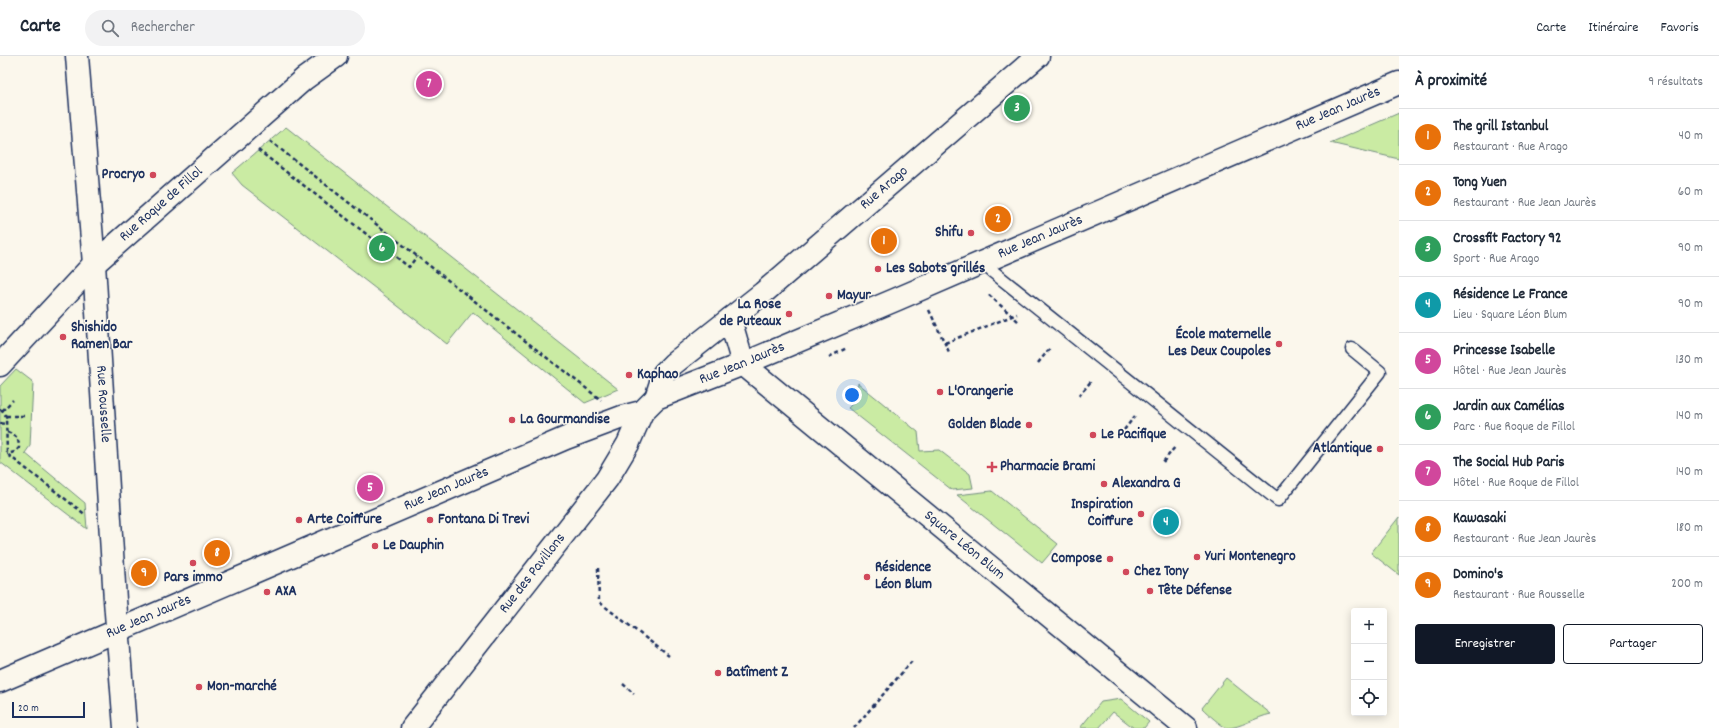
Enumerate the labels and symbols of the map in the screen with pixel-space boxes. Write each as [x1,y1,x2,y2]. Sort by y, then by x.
pin: 7 [416,69,442,99]
street label: Rue Jean Jaurès [1292,81,1384,137]
pin: 3 [1004,93,1030,123]
street label: Rue Roque de Fillol [115,161,209,247]
street label: Rue Arago [855,161,914,216]
place label: Procryo [102,164,145,186]
marker: Procryo [148,170,158,180]
pin: 2 [985,204,1011,234]
street label: Rue Jean Jaurès [995,209,1087,265]
place label: Shifu [935,222,964,244]
pin: 1 [871,226,897,256]
marker: Shifu [966,228,976,238]
pin: 6 [369,233,395,263]
place label: Les Sabots grillés [886,258,985,280]
marker: Les Sabots grillés [873,264,883,274]
place label: Mayur [837,285,871,307]
marker: Mayur [824,291,834,301]
place label: La Rose de Puteaux [719,294,781,333]
marker: La Rose de Puteaux [784,309,794,319]
place label: Shishido Ramen Bar [71,317,133,356]
place label: École maternelle Les Deux Coupoles [1168,324,1271,363]
marker: Shishido Ramen Bar [58,332,68,342]
street label: Rue Jean Jaurès [696,336,789,391]
marker: École maternelle Les Deux Coupoles [1274,339,1284,349]
place label: Kaphao [637,364,679,386]
street label: Rue Rousselle [89,365,116,444]
marker: Kaphao [624,370,634,380]
place label: L'Orangerie [948,381,1014,403]
your location [842,385,862,405]
marker: L'Orangerie [935,387,945,397]
place label: La Gourmandise [520,409,610,431]
place label: Golden Blade [948,414,1021,436]
marker: La Gourmandise [507,415,517,425]
marker: Golden Blade [1024,420,1034,430]
place label: Le Pacifique [1101,424,1167,446]
marker: Le Pacifique [1088,430,1098,440]
place label: Atlantique [1313,438,1372,460]
marker: Atlantique [1375,444,1385,454]
place label: Pharmacie Brami [1000,456,1095,478]
street label: Rue Jean Jaurès [401,461,493,517]
marker: Pharmacie Brami [987,462,997,472]
pin: 5 [357,473,383,503]
place label: Alexandra G [1112,473,1181,495]
marker: Alexandra G [1099,479,1109,489]
place label: Inspiration Coiffure [1071,494,1133,533]
street label: Square Léon Blum [919,506,1010,586]
pin: 4 [1153,507,1179,537]
place label: Arte Coiffure [307,509,382,531]
place label: Fontana Di Trevi [438,509,530,531]
marker: Inspiration Coiffure [1136,509,1146,519]
marker: Arte Coiffure [294,515,304,525]
marker: Fontana Di Trevi [425,515,435,525]
street label: Rue des Pavillons [494,529,571,619]
place label: Le Dauphin [383,535,444,557]
pin: 8 [204,538,230,568]
marker: Le Dauphin [370,541,380,551]
place label: Yuri Montenegro [1204,546,1296,568]
place label: Compose [1051,548,1102,570]
marker: Yuri Montenegro [1192,552,1202,562]
marker: Compose [1105,554,1115,564]
place label: Résidence Léon Blum [875,557,932,596]
pin: 9 [131,558,157,588]
marker: Pars immo [188,558,198,568]
place label: Chez Tony [1134,561,1189,583]
place label: Pars immo [163,567,223,589]
marker: Chez Tony [1121,567,1131,577]
marker: Résidence Léon Blum [862,572,872,582]
place label: Tête Défense [1158,580,1232,602]
place label: AXA [275,581,297,603]
marker: Tête Défense [1145,586,1155,596]
marker: AXA [262,587,272,597]
street label: Rue Jean Jaurès [103,589,195,645]
place label: Batîment Z [726,662,788,684]
marker: Batîment Z [713,668,723,678]
place label: Mon-marché [207,676,277,698]
marker: Mon-marché [194,682,204,692]
scale bar [12,700,85,719]

